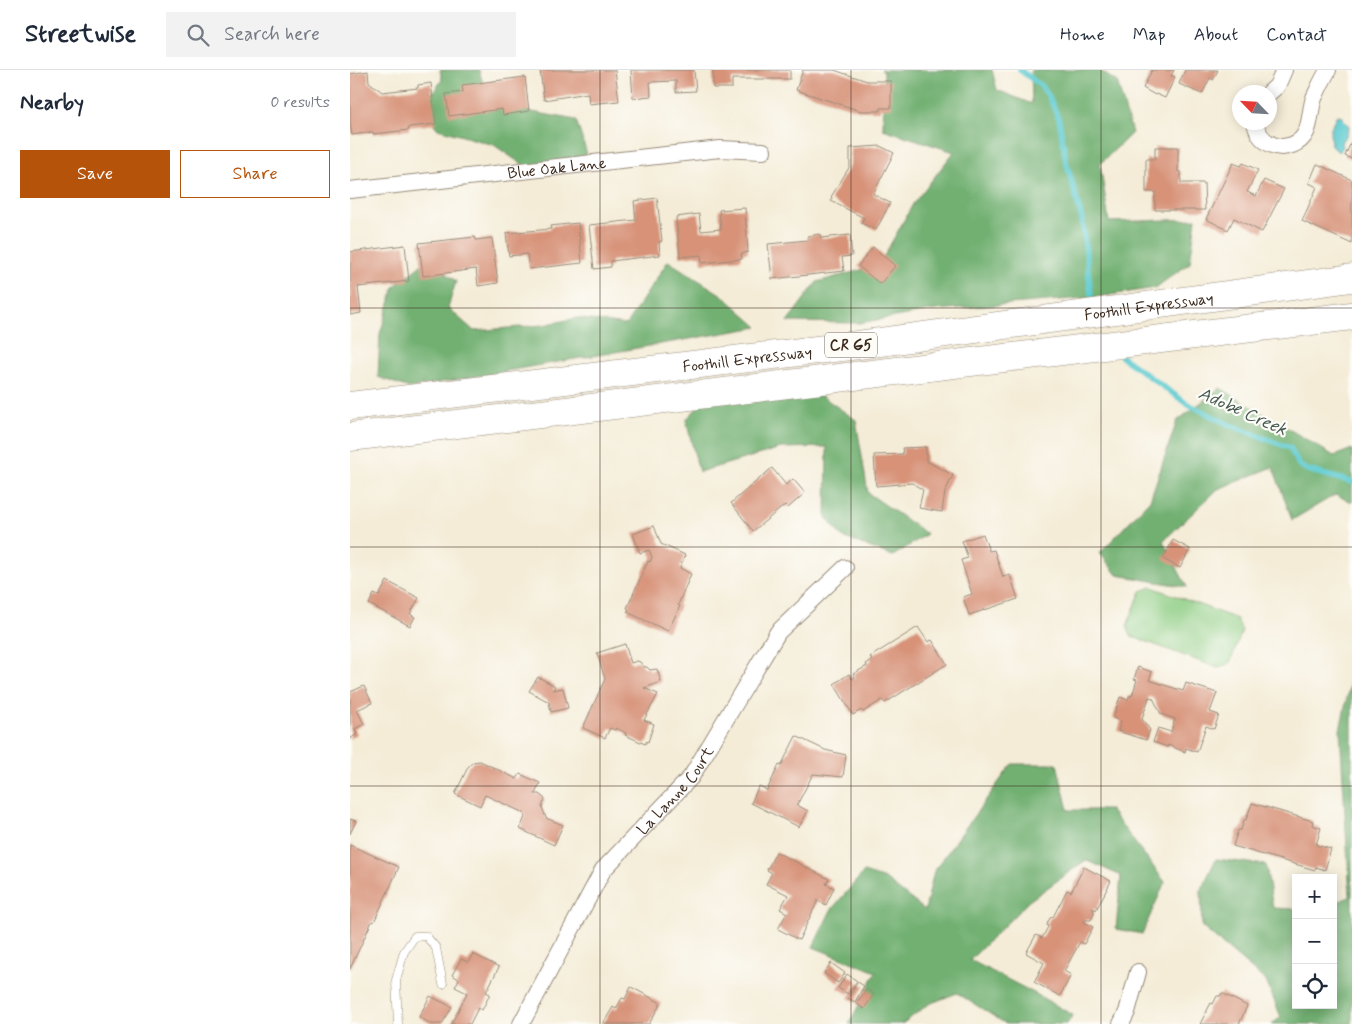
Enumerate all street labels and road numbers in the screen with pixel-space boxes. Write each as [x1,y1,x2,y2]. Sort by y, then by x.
street label: Blue Oak Lane [506,153,608,184]
street label: Foothill Expressway [1083,288,1215,326]
road number: CR G5 [825,332,877,358]
street label: Foothill Expressway [681,342,813,378]
street label: La Lanne Court [633,742,719,840]

